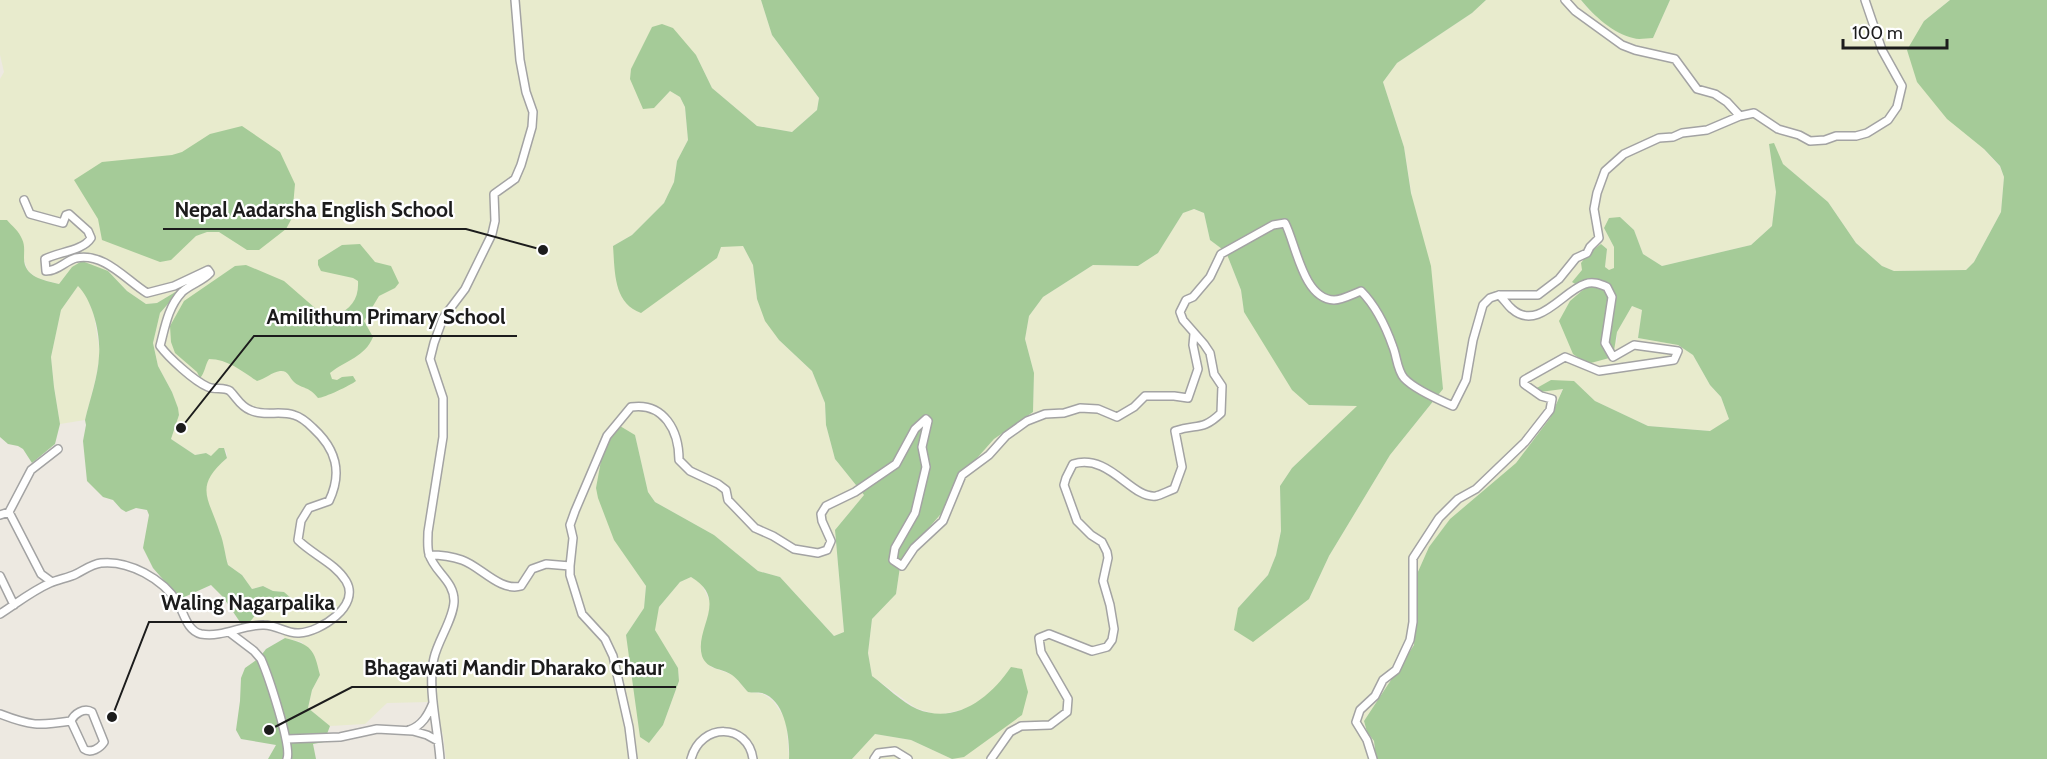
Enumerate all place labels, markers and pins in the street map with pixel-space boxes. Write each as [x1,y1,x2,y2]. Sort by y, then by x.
callout: Nepal Aadarsha English School [163,190,466,229]
callout: Amilithum Primary School [254,297,517,336]
callout: Waling Nagarpalika [149,583,347,622]
callout: Bhagawati Mandir Dharako Chaur [352,648,676,687]

